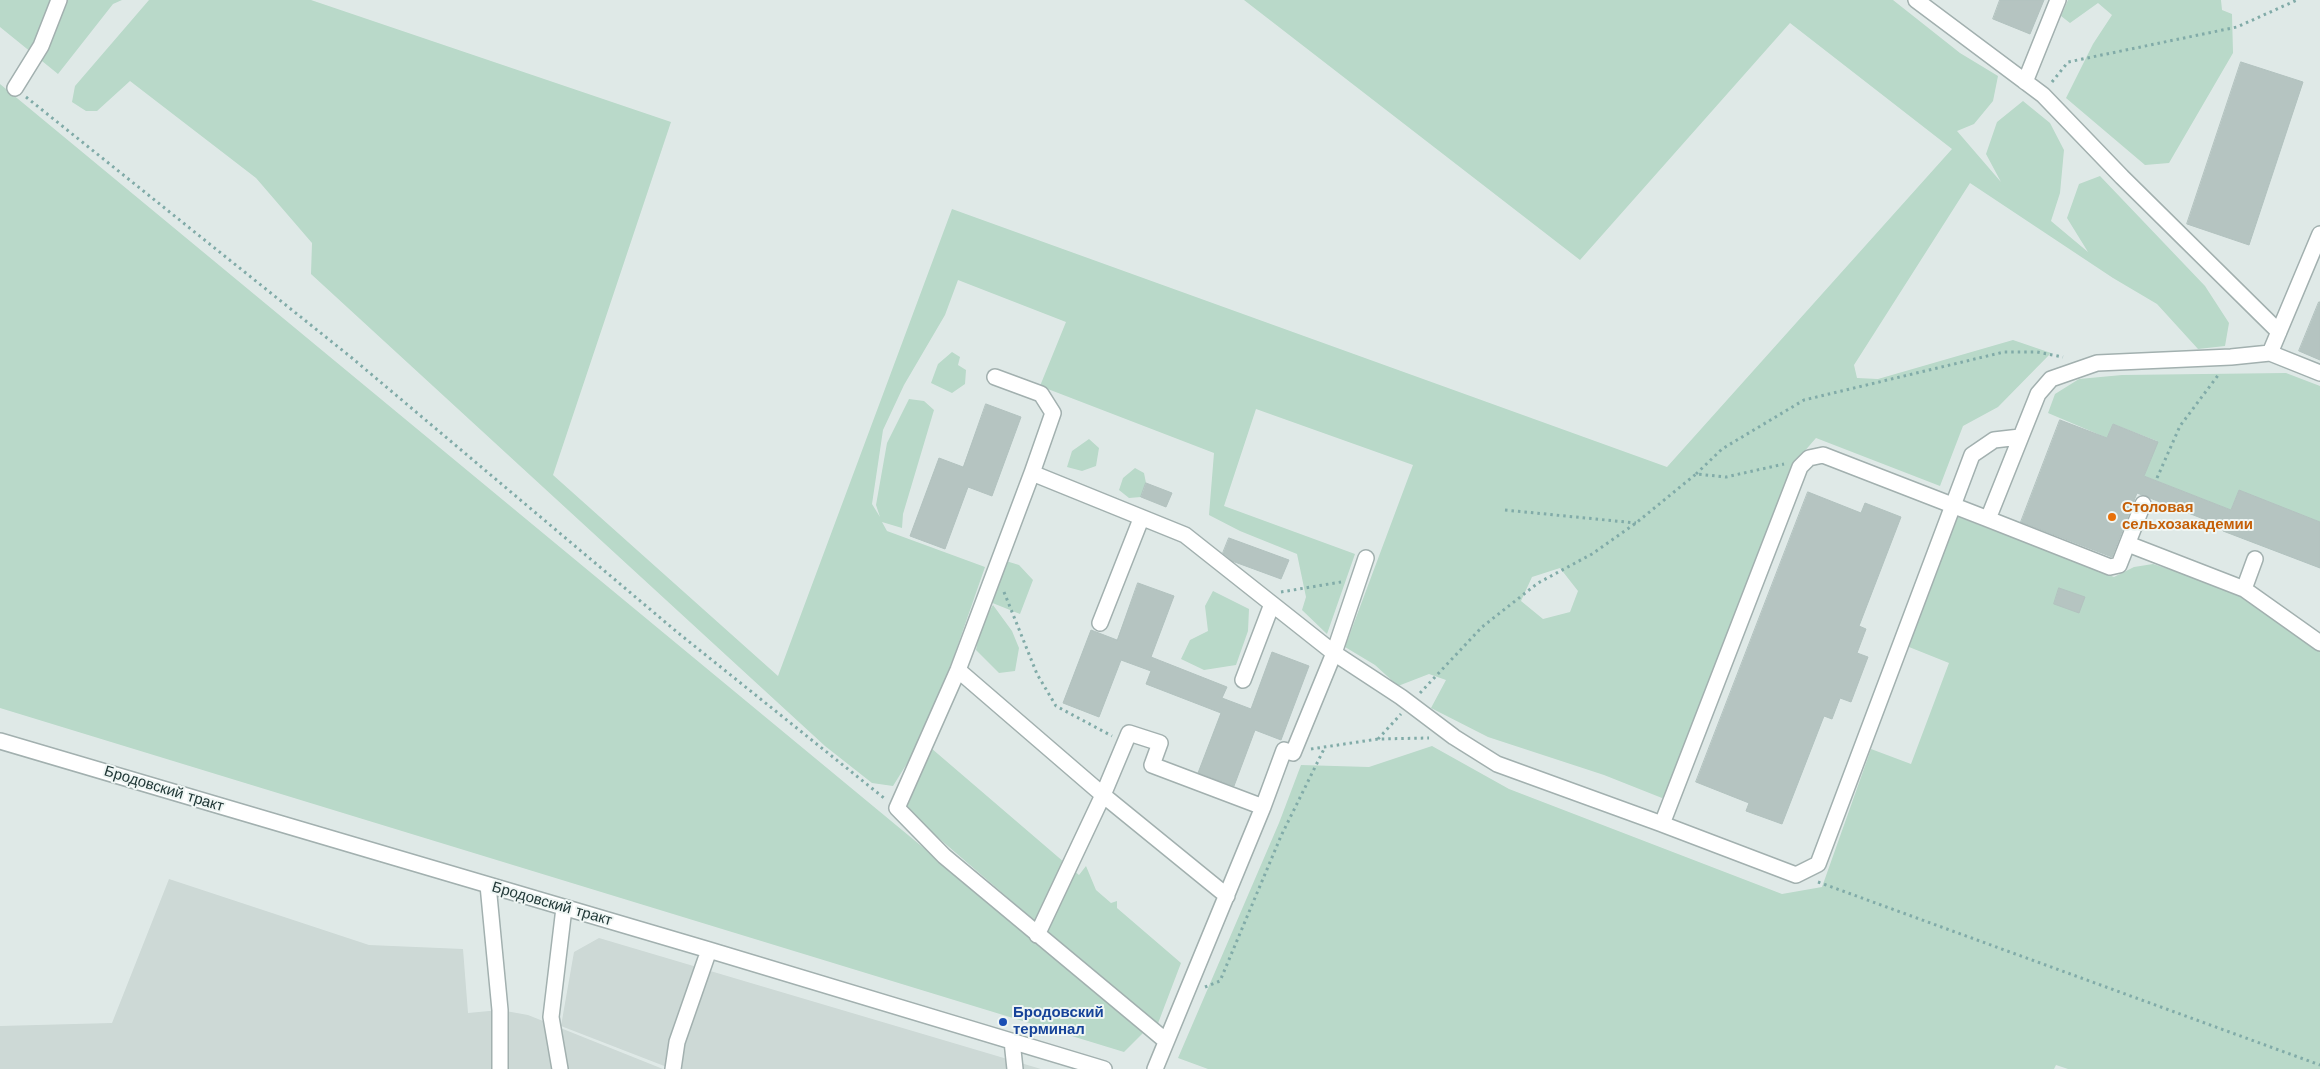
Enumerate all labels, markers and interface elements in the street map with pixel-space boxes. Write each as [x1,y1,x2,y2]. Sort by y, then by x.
place label: Столовая сельхозакадемии [2122,499,2253,534]
marker: Столовая сельхозакадемии [2106,511,2118,523]
street label: Бродовский тракт [102,762,226,816]
street label: Бродовский тракт [490,878,614,930]
place label: Бродовский терминал [1013,1004,1104,1039]
marker: Бродовский терминал [997,1016,1009,1028]

